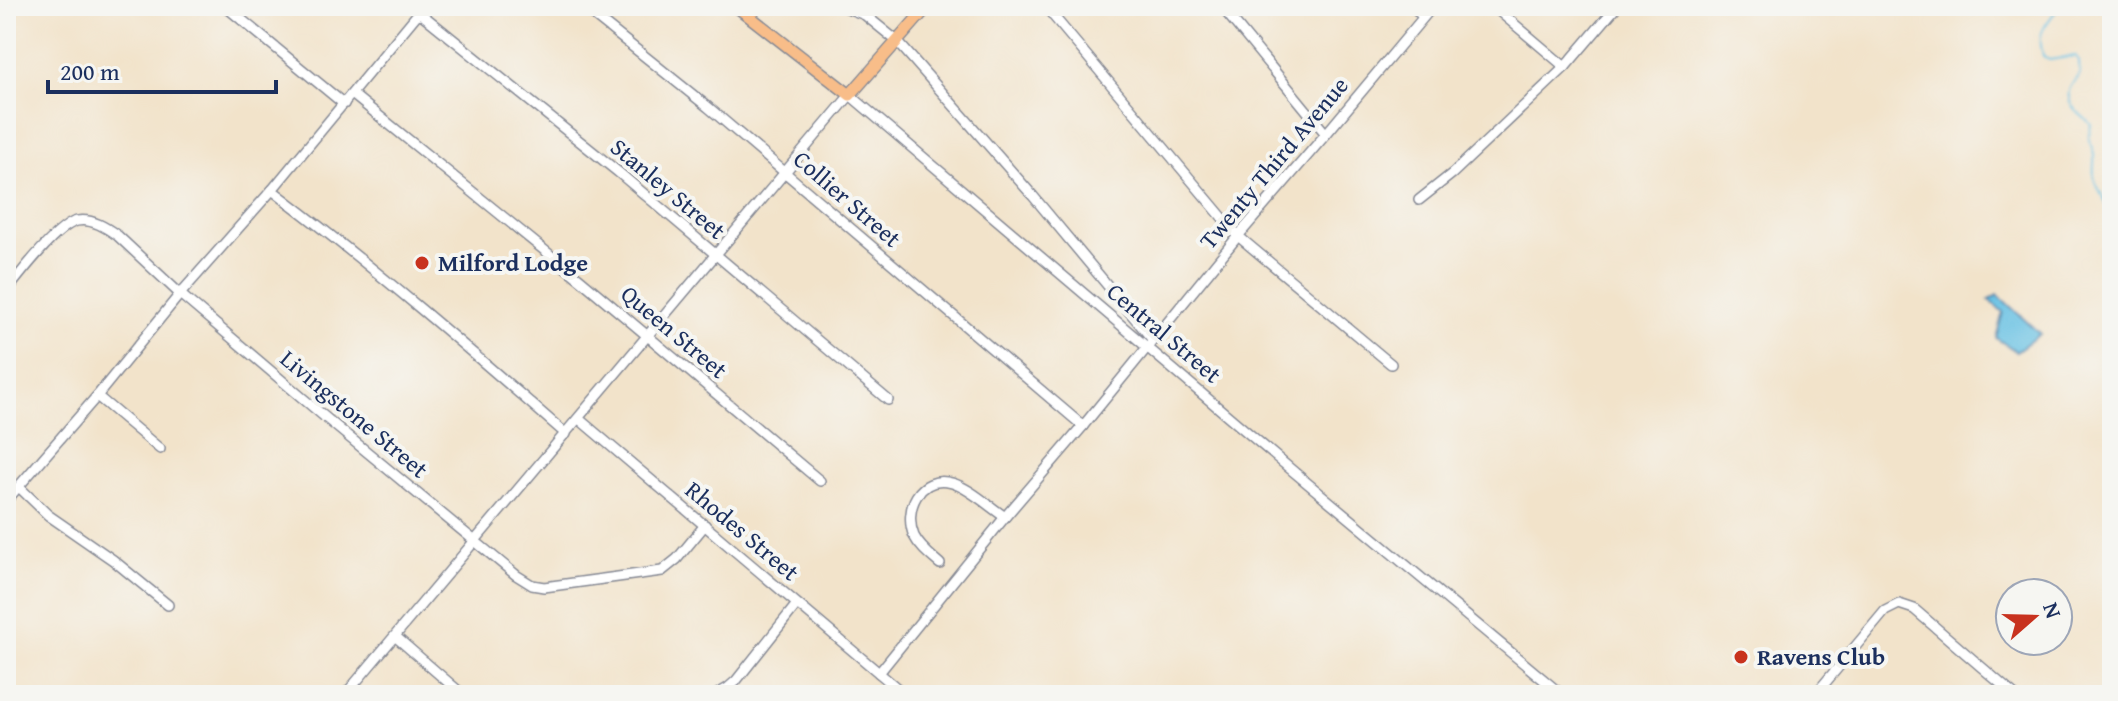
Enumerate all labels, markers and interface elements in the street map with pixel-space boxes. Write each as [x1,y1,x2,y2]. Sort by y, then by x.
scale bar [48,44,276,94]
text: 200 m [60,54,120,89]
street label: Twenty Third Avenue [1191,69,1356,257]
street label: Stanley Street [603,130,734,248]
street label: Collier Street [786,142,909,256]
place label: Milford Lodge [438,245,588,280]
marker: Milford Lodge [413,254,431,272]
street label: Central Street [1099,274,1230,391]
street label: Queen Street [613,277,736,387]
street label: Livingstone Street [273,341,436,486]
street label: Rhodes Street [678,472,807,589]
north arrow [1994,577,2074,657]
text: N [2035,598,2070,623]
place label: Ravens Club [1757,639,1885,674]
marker: Ravens Club [1732,648,1750,666]

